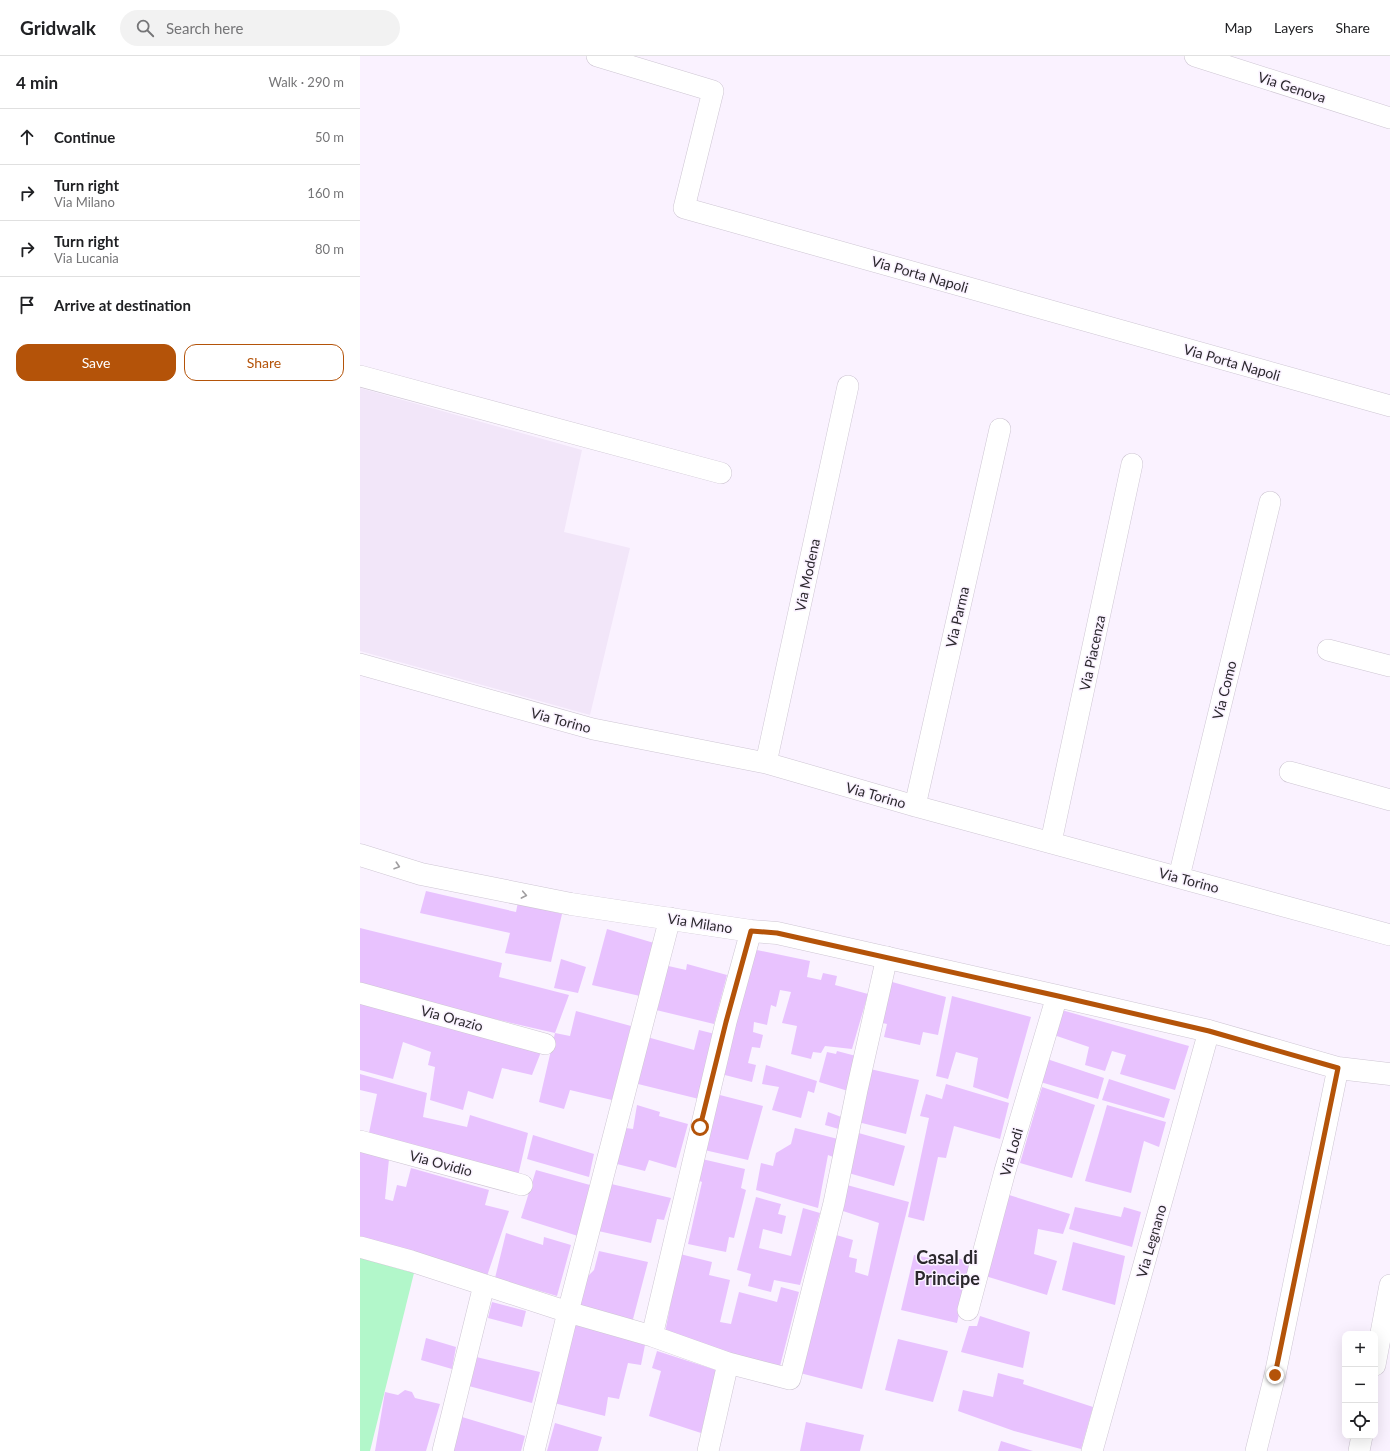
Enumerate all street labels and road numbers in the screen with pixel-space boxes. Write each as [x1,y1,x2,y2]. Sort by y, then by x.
street label: Via Genova [1256,68,1328,106]
street label: Via Porta Napoli [870,252,970,296]
street label: Via Porta Napoli [1182,340,1282,384]
street label: Via Modena [791,537,823,613]
street label: Via Parma [942,585,972,649]
street label: Via Piacenza [1076,613,1108,692]
street label: Via Como [1208,659,1240,721]
street label: Via Torino [529,704,593,736]
street label: Via Torino [844,778,908,812]
street label: Via Torino [1157,864,1221,896]
street label: Via Milano [666,909,734,937]
street label: Via Orazio [419,1002,485,1035]
street label: Via Lodi [996,1126,1026,1178]
street label: Via Ovidio [408,1146,474,1180]
street label: Via Legnano [1132,1202,1170,1280]

